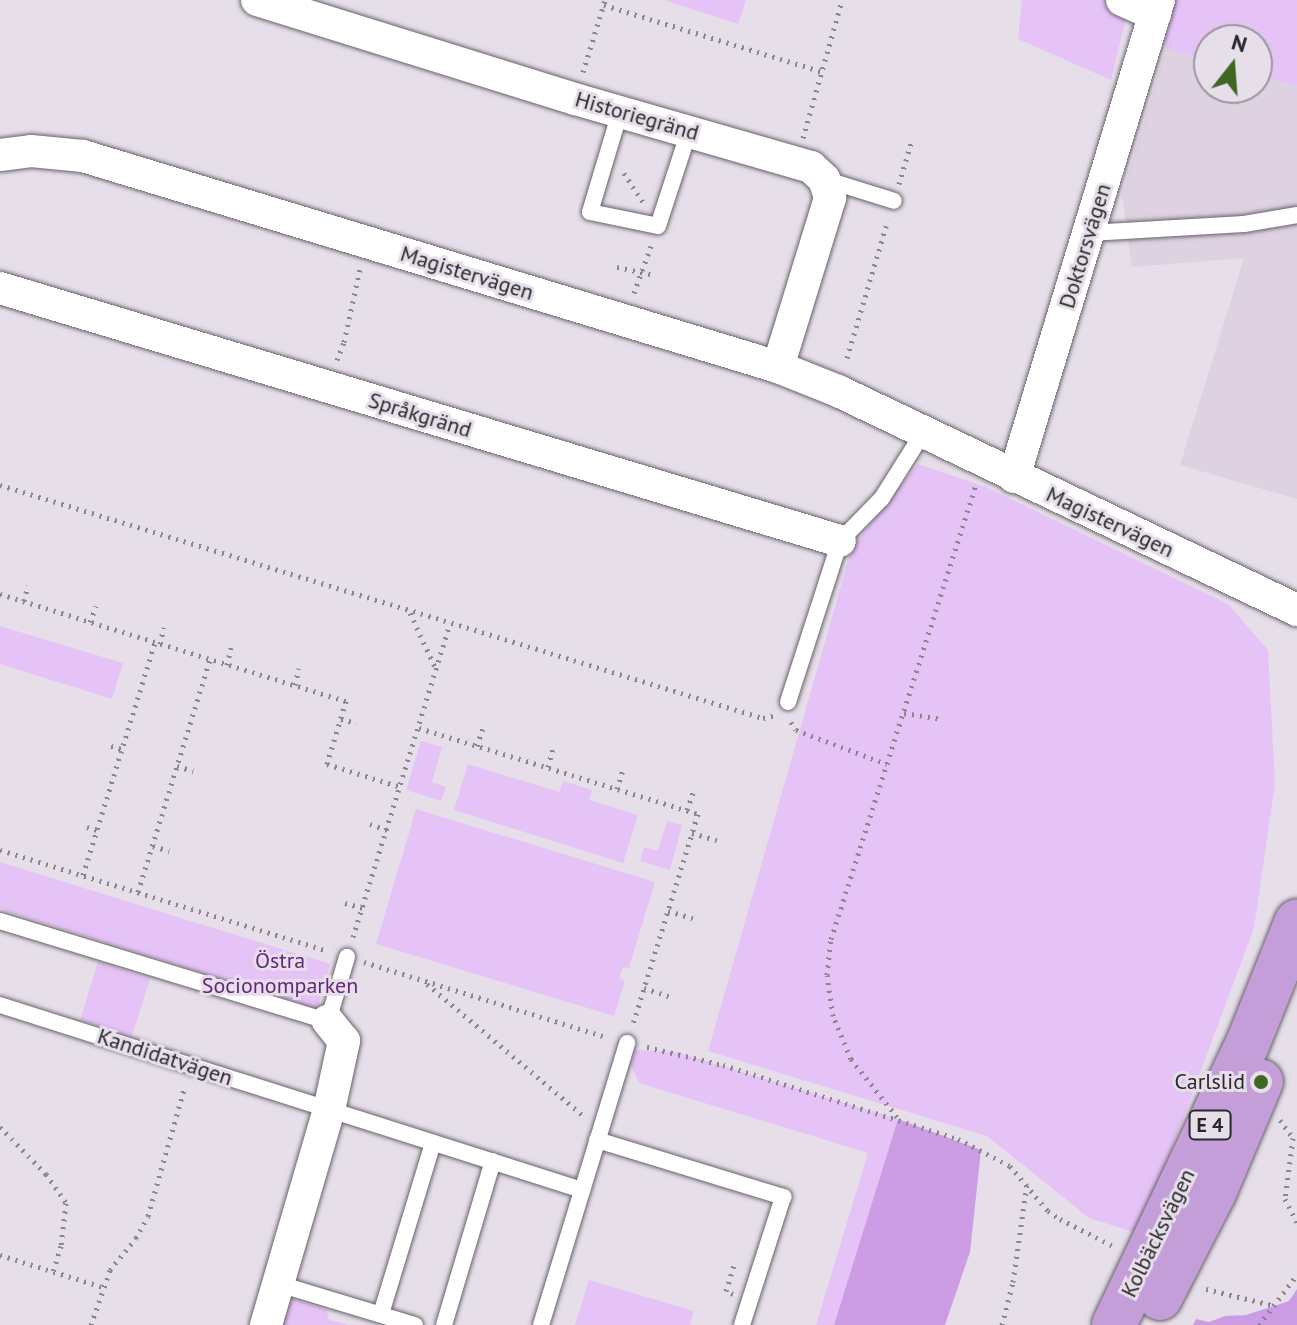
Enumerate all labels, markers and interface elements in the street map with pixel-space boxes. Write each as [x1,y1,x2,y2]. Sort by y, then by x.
north arrow [1193,24,1273,104]
text: N [1228,27,1250,58]
street label: Historiegränd [572,86,702,146]
street label: Doktorsvägen [1054,180,1116,312]
street label: Magistervägen [397,240,537,306]
street label: Språkgränd [365,387,475,443]
street label: Magistervägen [1042,481,1178,563]
park label: Östra Socionomparken [202,947,358,998]
street label: Kandidatvägen [94,1023,236,1091]
place label: Carlslid [1175,1069,1245,1095]
marker: Carlslid [1252,1073,1270,1091]
road number: E 4 [1188,1109,1232,1141]
street label: Kolbäcksvägen [1116,1164,1200,1302]

